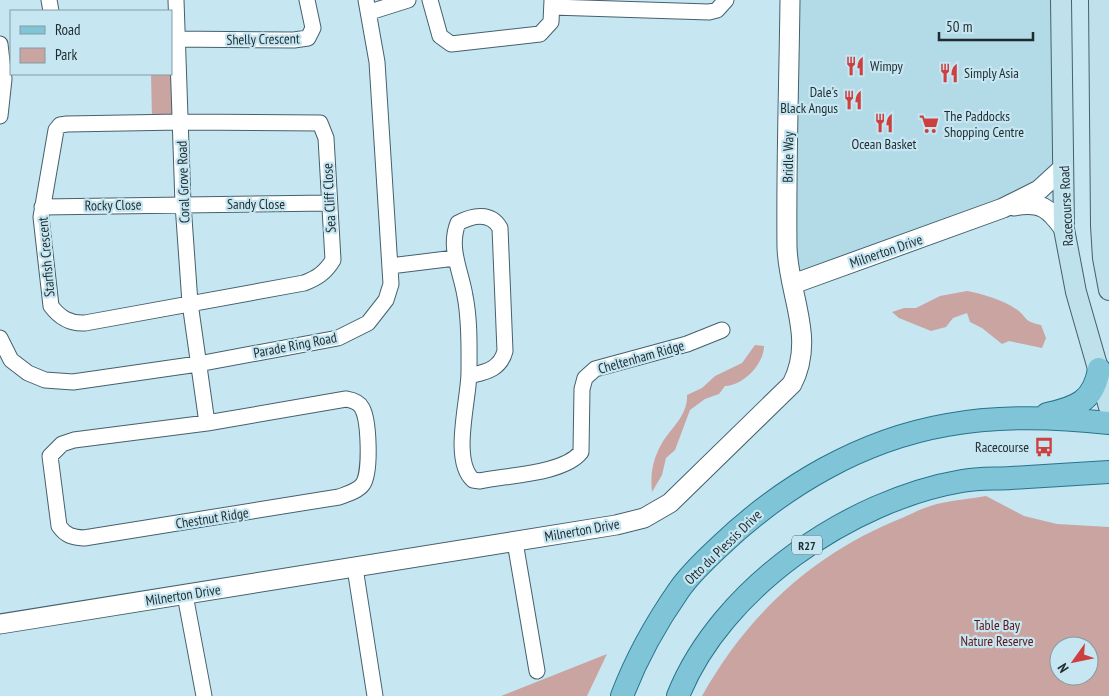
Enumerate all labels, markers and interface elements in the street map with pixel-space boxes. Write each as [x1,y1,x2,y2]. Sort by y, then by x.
legend [10,10,172,75]
scale bar [939,10,1033,42]
text: 50 m [946,17,972,36]
text: Road [55,20,81,39]
street label: Shelly Crescent [226,29,300,49]
text: Park [55,45,77,64]
restaurant icon: Wimpy [844,55,866,77]
place label: Wimpy [870,57,904,75]
restaurant icon: Simply Asia [938,62,960,84]
place label: Simply Asia [964,64,1019,82]
place label: Dale's Black Angus [780,83,838,117]
restaurant icon: Dale's Black Angus [842,89,864,111]
place label: The Paddocks Shopping Centre [944,107,1024,141]
restaurant icon: Ocean Basket [873,112,895,134]
supermarket icon: The Paddocks Shopping Centre [918,113,940,135]
street label: Bridle Way [779,131,797,183]
place label: Ocean Basket [852,135,917,153]
street label: Coral Grove Road [173,140,193,224]
street label: Sea Cliff Close [318,163,340,233]
street label: Racecourse Road [1055,165,1077,247]
street label: Sandy Close [227,195,285,213]
street label: Rocky Close [84,196,142,214]
street label: Starfish Crescent [34,216,58,298]
street label: Milnerton Drive [847,230,925,272]
street label: Parade Ring Road [252,328,338,362]
street label: Cheltenham Ridge [596,336,686,378]
bus stop icon: Racecourse [1033,436,1055,458]
place label: Racecourse [975,438,1029,456]
street label: Chestnut Ridge [174,503,250,533]
street label: Otto du Plessis Drive [681,506,766,588]
street label: Milnerton Drive [543,515,621,545]
road number: R27 [792,536,822,554]
street label: Milnerton Drive [144,580,222,610]
park label: Table Bay Nature Reserve [960,616,1034,650]
north arrow [1049,636,1099,686]
text: N [1053,660,1073,676]

